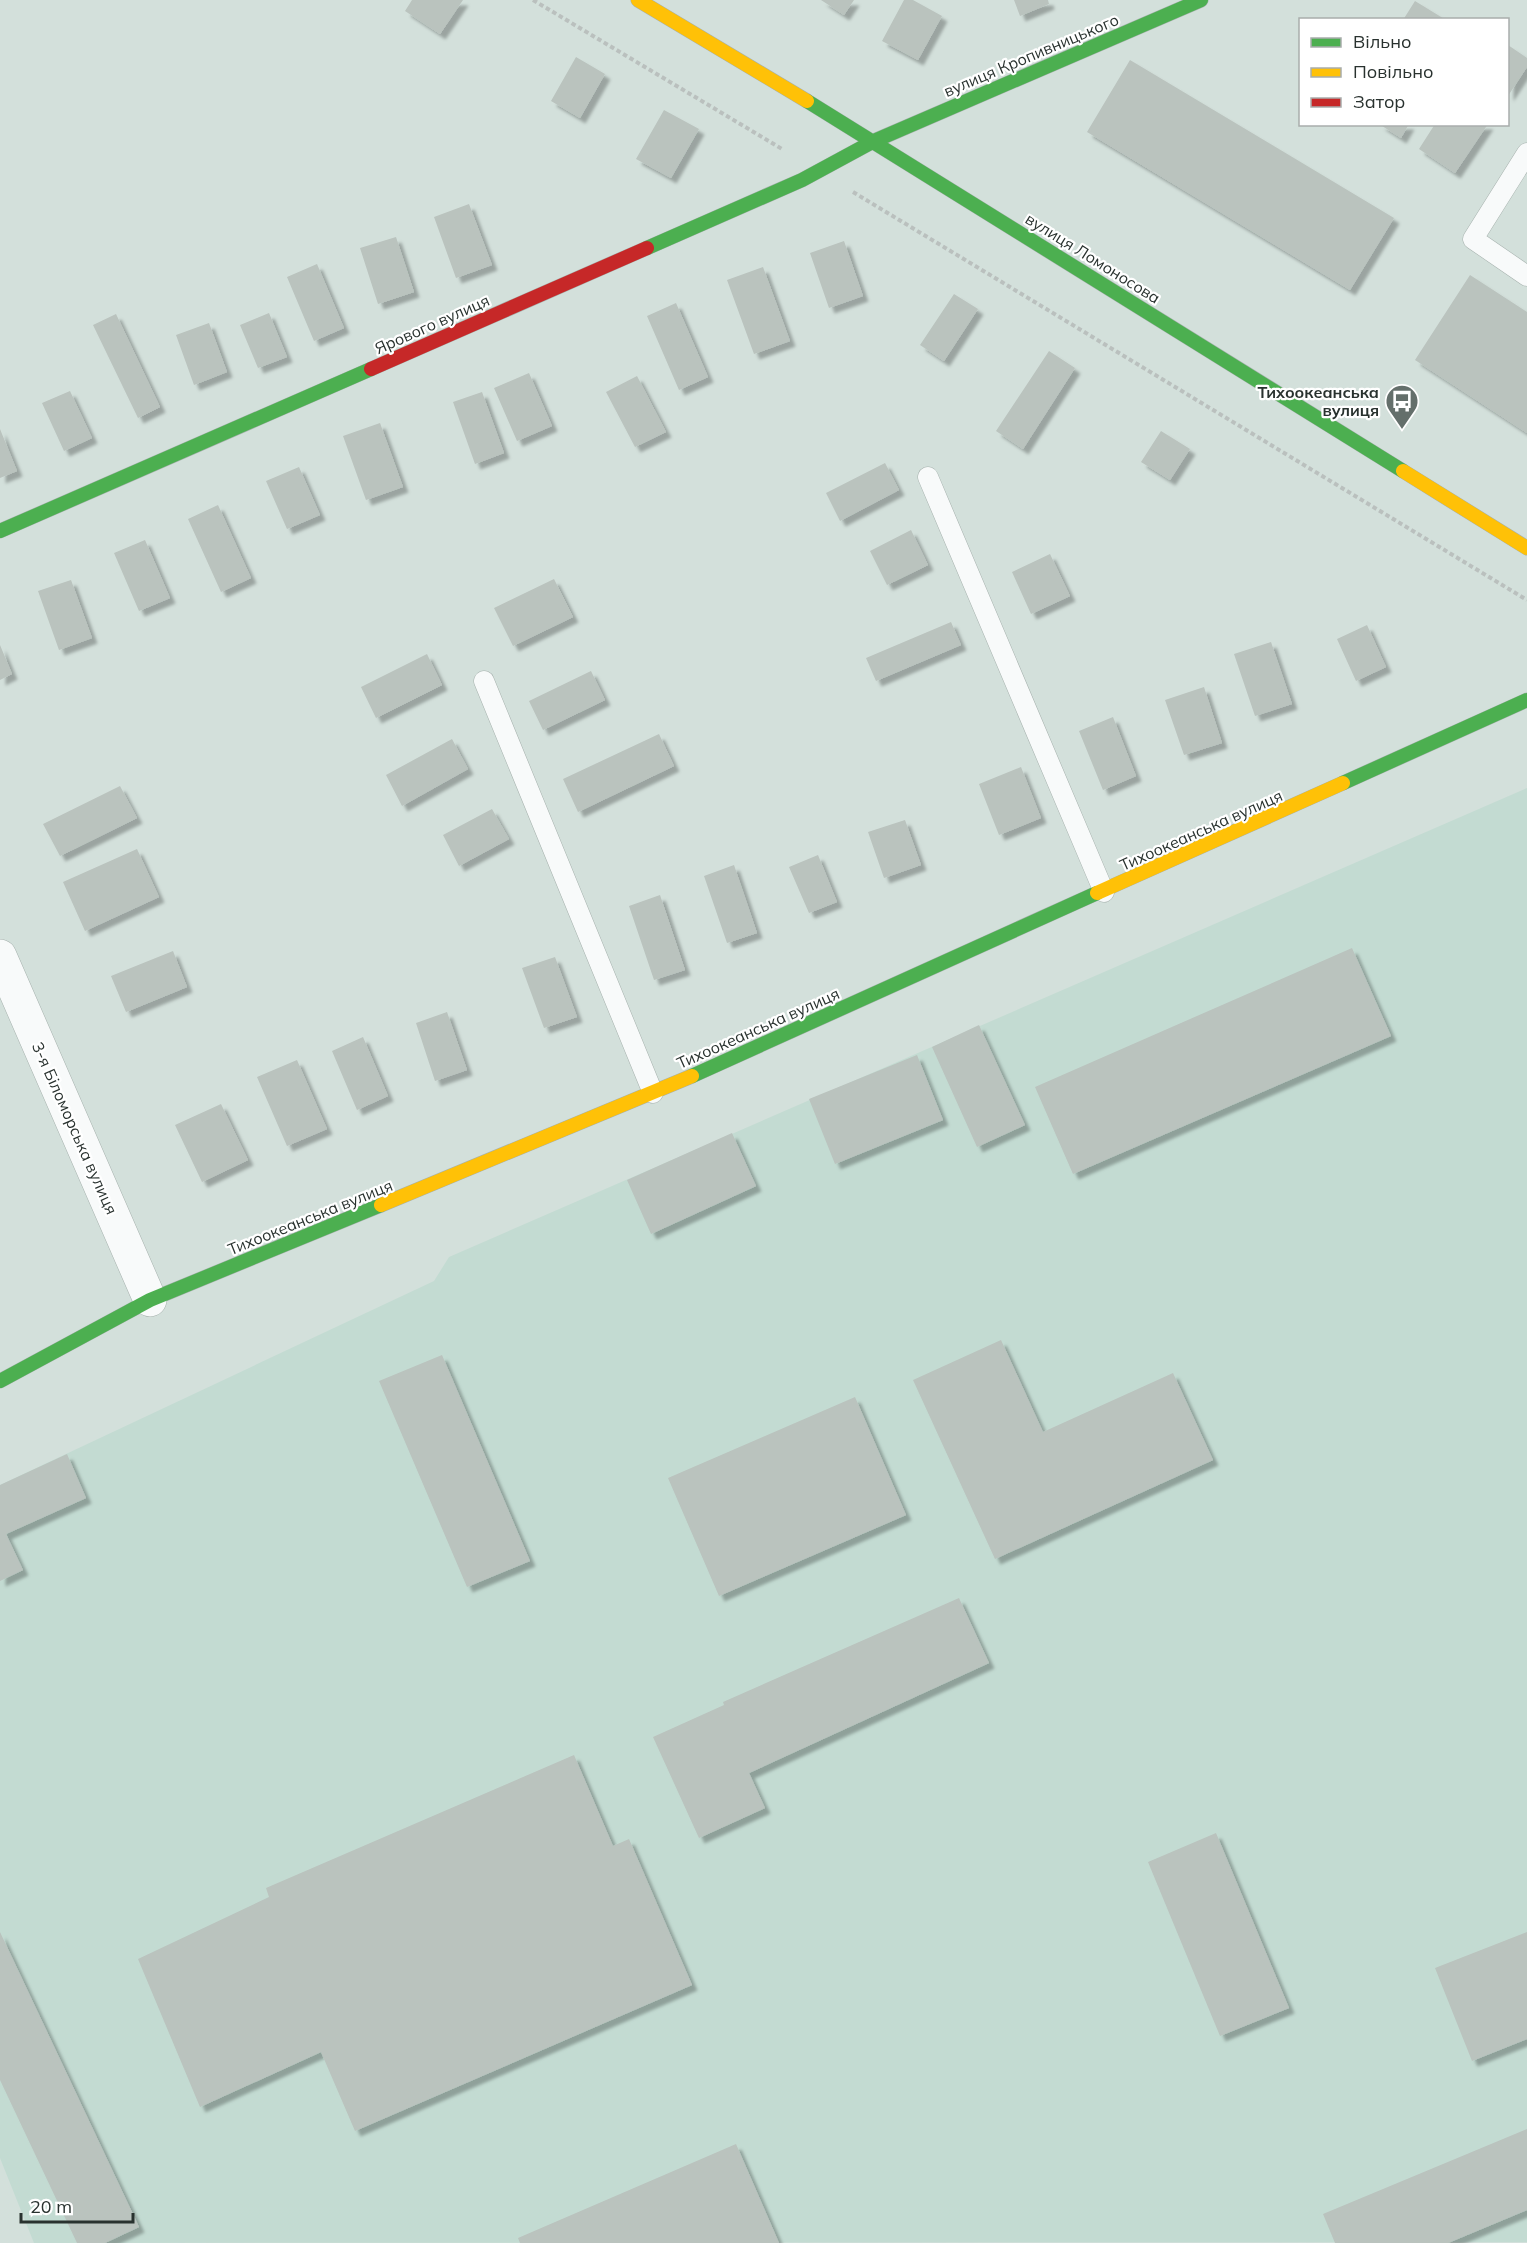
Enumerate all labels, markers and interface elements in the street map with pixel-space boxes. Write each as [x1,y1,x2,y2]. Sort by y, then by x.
street label: вулиця Кропивницького [940,9,1122,101]
legend [1299,18,1509,126]
text: Вільно [1353,30,1411,53]
text: Повільно [1353,60,1433,83]
text: Затор [1353,90,1405,113]
street label: вулиця Ломоносова [1022,208,1164,308]
street label: Ярового вулиця [372,290,492,358]
place label: Тихоокеанська вулиця [1258,382,1379,420]
bus stop icon: Тихоокеанська вулиця [1384,383,1420,430]
street label: Тихоокеанська вулиця [1117,785,1285,875]
street label: Тихоокеанська вулиця [674,983,842,1073]
street label: 3-я Біломорська вулиця [28,1039,122,1217]
street label: Тихоокеанська вулиця [225,1175,395,1259]
scale bar [21,2186,134,2224]
text: 20 m [30,2195,72,2218]

